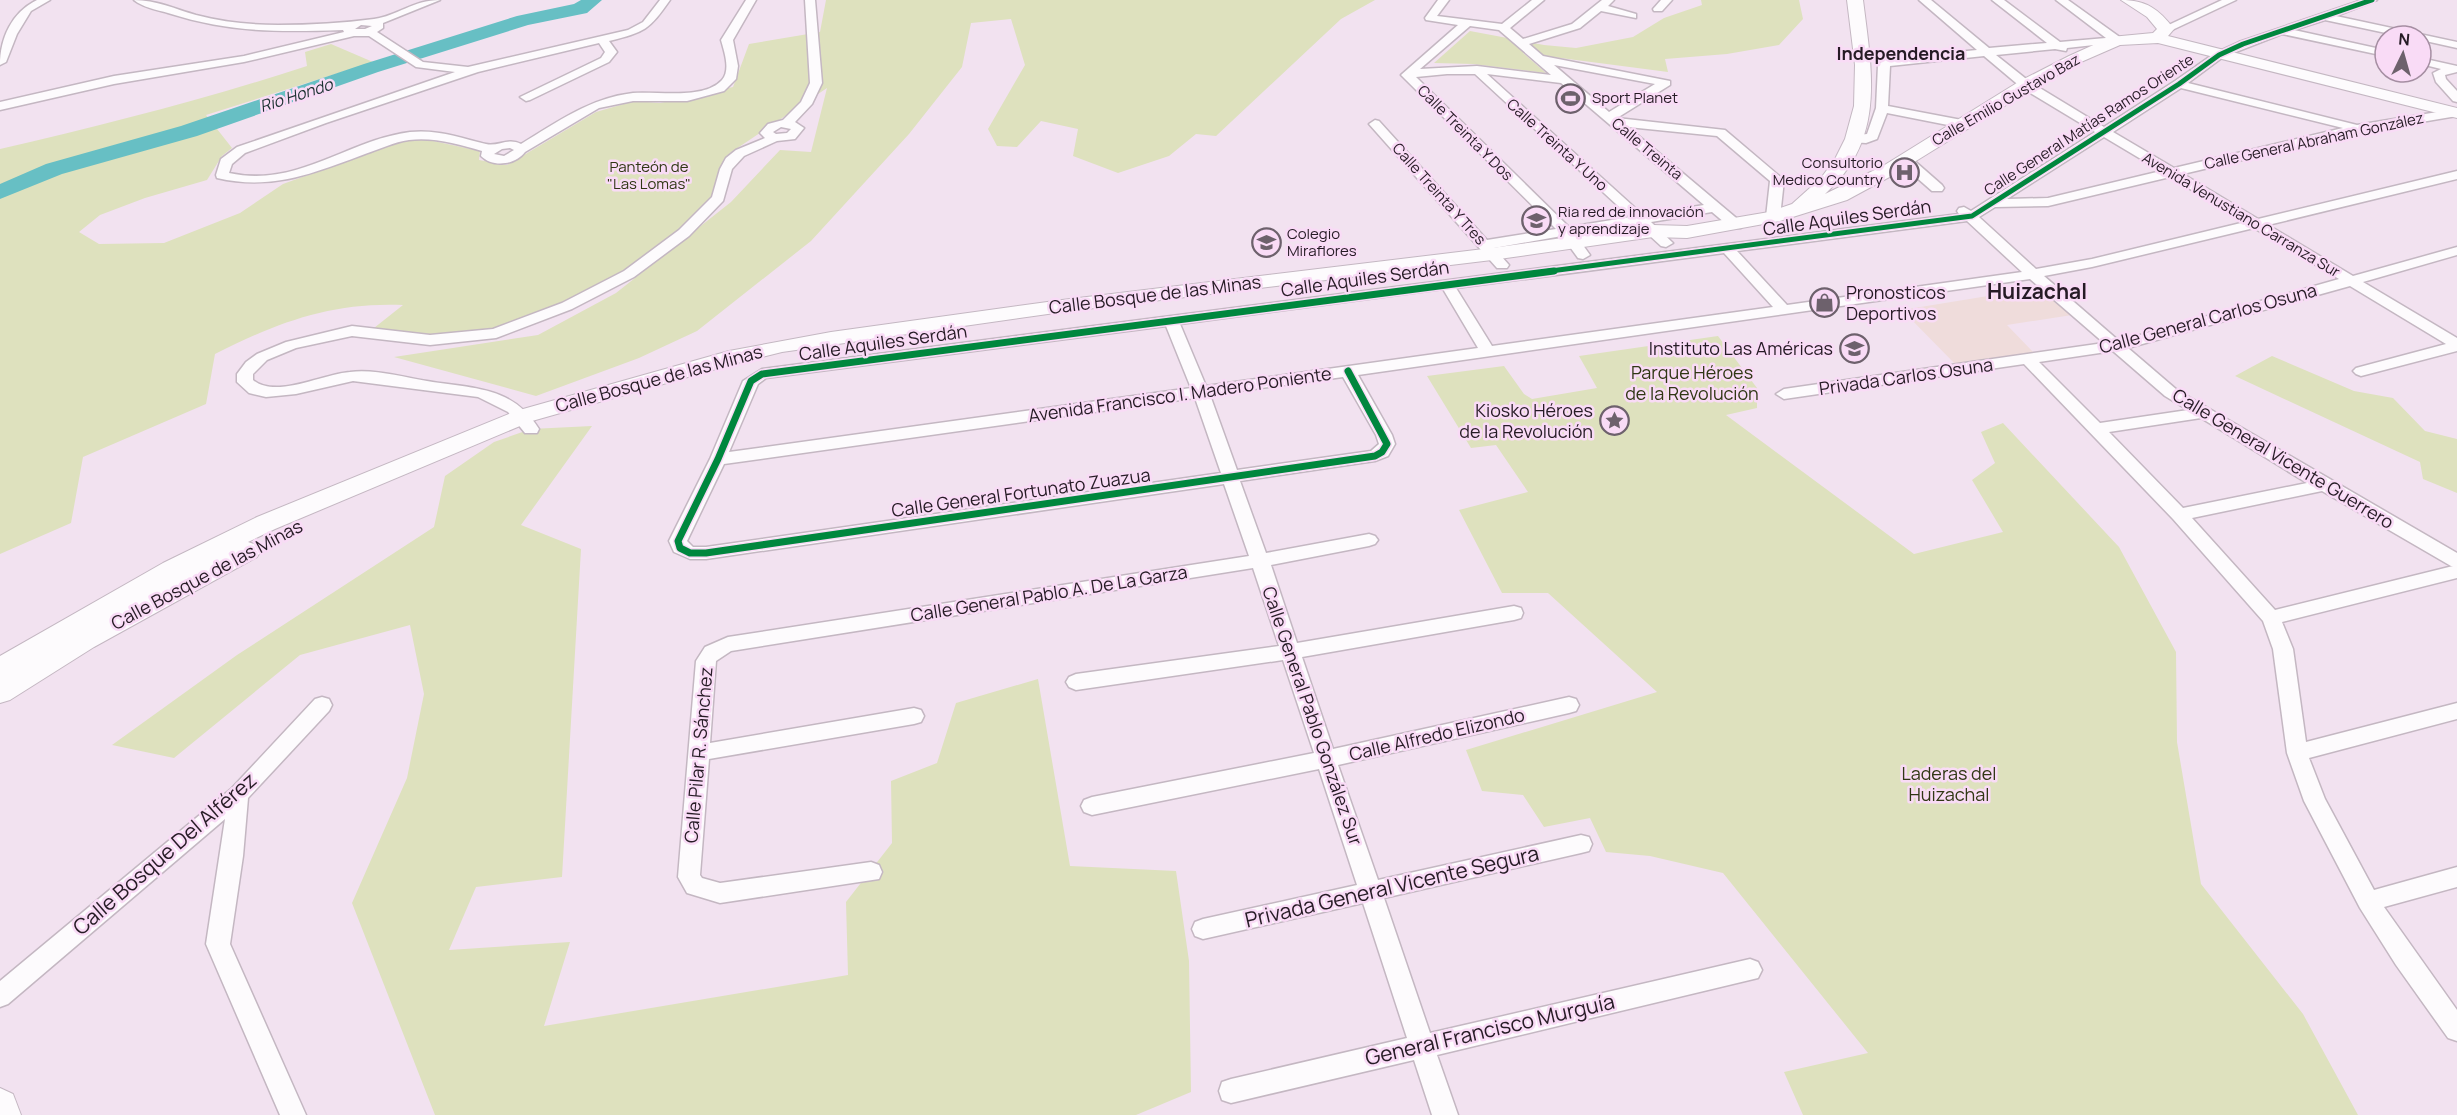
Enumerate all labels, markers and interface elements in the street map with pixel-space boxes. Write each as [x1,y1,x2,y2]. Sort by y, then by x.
north arrow [2373,24,2433,84]
text: N [2398,28,2411,51]
district label: Independencia [1837,41,1965,65]
street label: Calle Emilio Gustavo Baz [1928,49,2084,151]
street label: Calle General Matías Ramos Oriente [1980,49,2198,200]
water label: Rio Hondo [257,72,337,117]
street label: Calle Treinta Y Dos [1413,80,1518,185]
sports icon: Sport Planet [1555,82,1587,114]
place label: Sport Planet [1592,87,1678,108]
street label: Calle Treinta Y Uno [1502,94,1612,196]
street label: Calle General Abraham González [2202,107,2426,174]
street label: Calle Treinta [1607,113,1687,185]
street label: Calle Treinta Y Tres [1388,138,1491,249]
street label: Avenida Venustiano Carranza Sur [2138,147,2345,282]
place label: Consultorio Medico Country [1773,152,1883,190]
park label: Panteón de "Las Lomas" [607,156,691,194]
hospital icon: Consultorio Medico Country [1888,156,1920,188]
street label: Calle Aquiles Serdán [1761,193,1932,241]
place label: Ria red de innovación y aprendizaje [1558,201,1704,239]
school or university icon: Ria red de innovación y aprendizaje [1521,205,1553,237]
place label: Colegio Miraflores [1287,223,1357,261]
school or university icon: Colegio Miraflores [1250,227,1282,259]
street label: Calle Aquiles Serdán [1279,254,1450,302]
street label: Calle Bosque de las Minas [1047,269,1262,319]
district label: Huizachal [1987,277,2087,305]
street label: Calle General Carlos Osuna [2096,277,2319,359]
place label: Pronosticos Deportivos [1846,280,1946,325]
shop icon: Pronosticos Deportivos [1809,287,1841,319]
street label: Calle Aquiles Serdán [797,318,968,366]
school or university icon: Instituto Las Américas [1838,333,1870,365]
place label: Instituto Las Américas [1649,336,1833,360]
street label: Calle Bosque de las Minas [553,339,765,417]
street label: Privada Carlos Osuna [1817,352,1994,400]
park label: Parque Héroes de la Revolución [1625,360,1759,405]
street label: Avenida Francisco I. Madero Poniente [1027,361,1333,427]
street label: Calle General Vicente Guerrero [2169,382,2399,534]
place label: Kiosko Héroes de la Revolución [1459,398,1593,443]
place icon: Kiosko Héroes de la Revolución [1598,405,1630,437]
street label: Calle General Fortunato Zuazua [890,462,1152,522]
street label: Calle Bosque de las Minas [107,513,306,635]
street label: Calle General Pablo A. De La Garza [909,559,1189,627]
street label: Calle General Pablo González Sur [1257,583,1369,849]
street label: Calle Pilar R. Sánchez [678,666,718,844]
street label: Calle Alfredo Elizondo [1347,702,1527,766]
park label: Laderas del Huizachal [1902,761,1996,806]
street label: Calle Bosque Del Alférez [67,766,262,941]
street label: Privada General Vicente Segura [1242,839,1541,934]
street label: General Francisco Murguía [1362,987,1617,1071]

